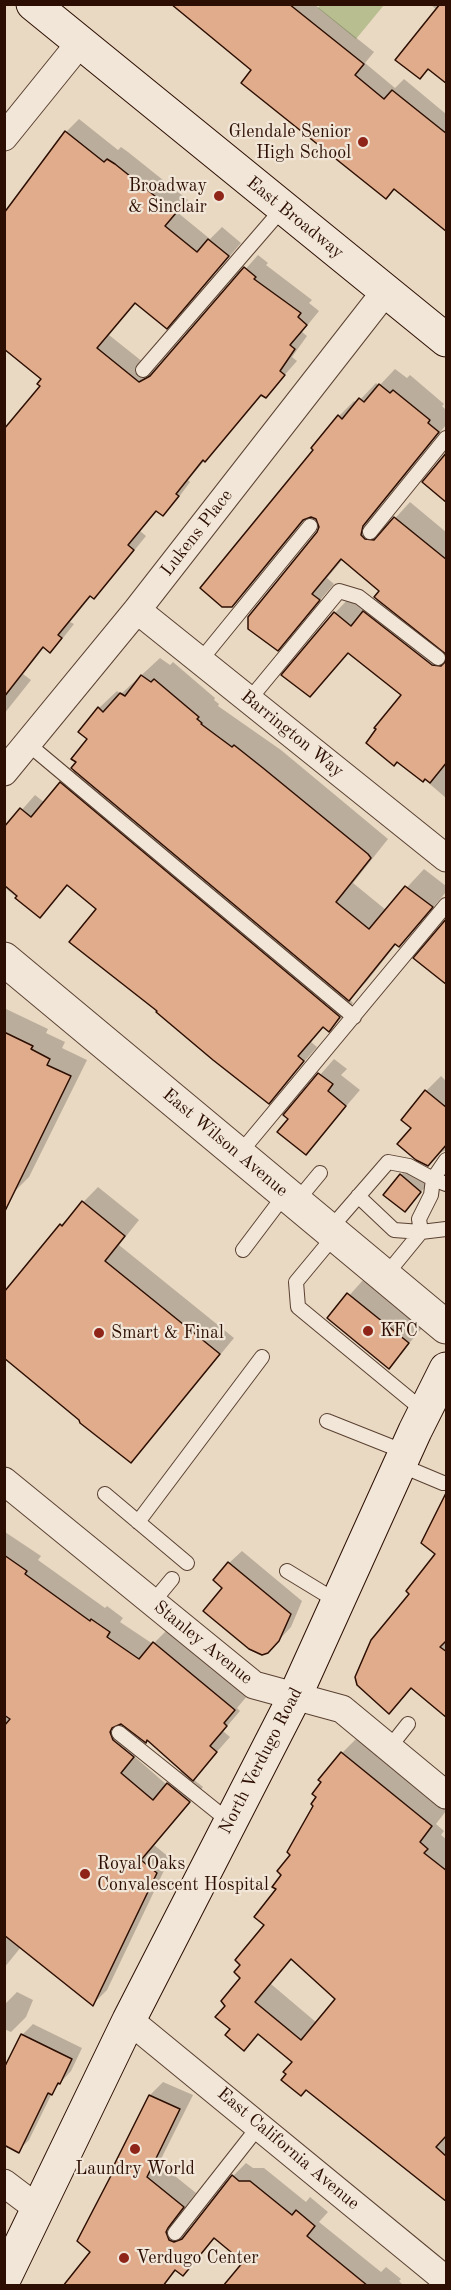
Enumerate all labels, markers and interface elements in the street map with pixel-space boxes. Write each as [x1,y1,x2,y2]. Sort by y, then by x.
place label: Glendale Senior High School [228,121,351,164]
marker: Glendale Senior High School [356,135,370,149]
street label: East Broadway [242,172,348,264]
place label: Broadway & Sinclair [128,175,207,218]
marker: Broadway & Sinclair [212,189,226,203]
street label: Lukens Place [156,485,238,581]
street label: Barrington Way [236,686,348,782]
street label: East Wilson Avenue [158,1084,292,1202]
place label: KFC [380,1320,418,1342]
place label: Smart & Final [111,1322,224,1344]
marker: KFC [361,1324,375,1338]
marker: Smart & Final [92,1326,106,1340]
street label: Stanley Avenue [149,1597,257,1689]
street label: North Verdugo Road [215,1684,307,1838]
place label: Royal Oaks Convalescent Hospital [97,1853,269,1896]
marker: Royal Oaks Convalescent Hospital [78,1867,92,1881]
street label: East California Avenue [212,2083,364,2215]
marker: Laundry World [128,2142,142,2156]
place label: Laundry World [75,2158,195,2180]
place label: Verdugo Center [136,2247,259,2269]
marker: Verdugo Center [117,2251,131,2265]

